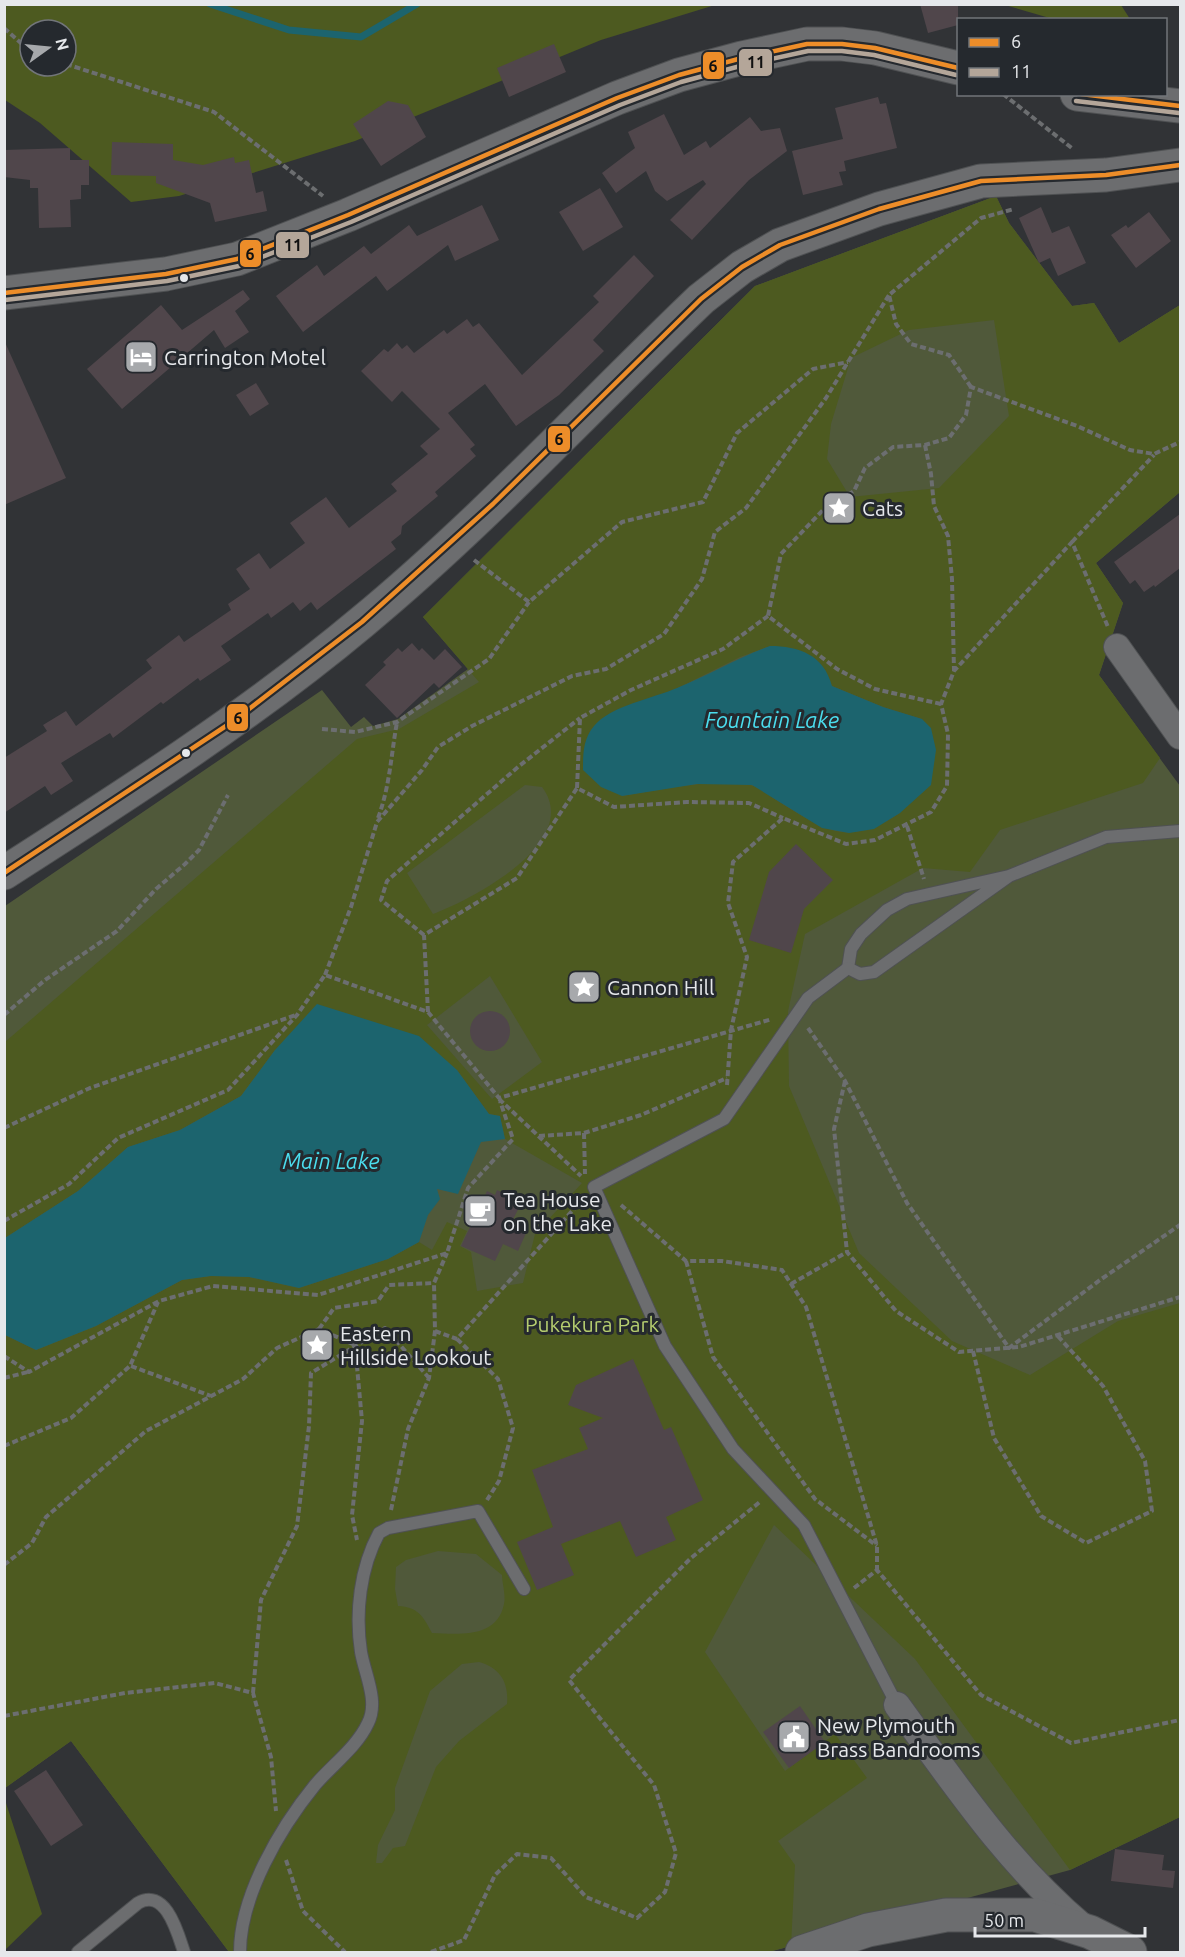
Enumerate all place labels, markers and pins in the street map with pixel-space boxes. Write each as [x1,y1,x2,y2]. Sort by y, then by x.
unlabelled marker [178,272,190,284]
hotel icon: Carrington Motel [123,339,159,375]
place label: Carrington Motel [164,345,326,369]
place icon: Cats [821,490,857,526]
place label: Cats [862,496,903,520]
unlabelled marker [180,747,192,759]
place icon: Cannon Hill [566,969,602,1005]
place label: Cannon Hill [607,975,715,999]
place label: Tea House on the Lake [503,1187,612,1235]
cafe icon: Tea House on the Lake [462,1193,498,1229]
place label: Eastern Hillside Lookout [340,1321,492,1369]
place icon: Eastern Hillside Lookout [299,1327,335,1363]
place label: New Plymouth Brass Bandrooms [817,1713,980,1761]
public building icon: New Plymouth Brass Bandrooms [776,1719,812,1755]

